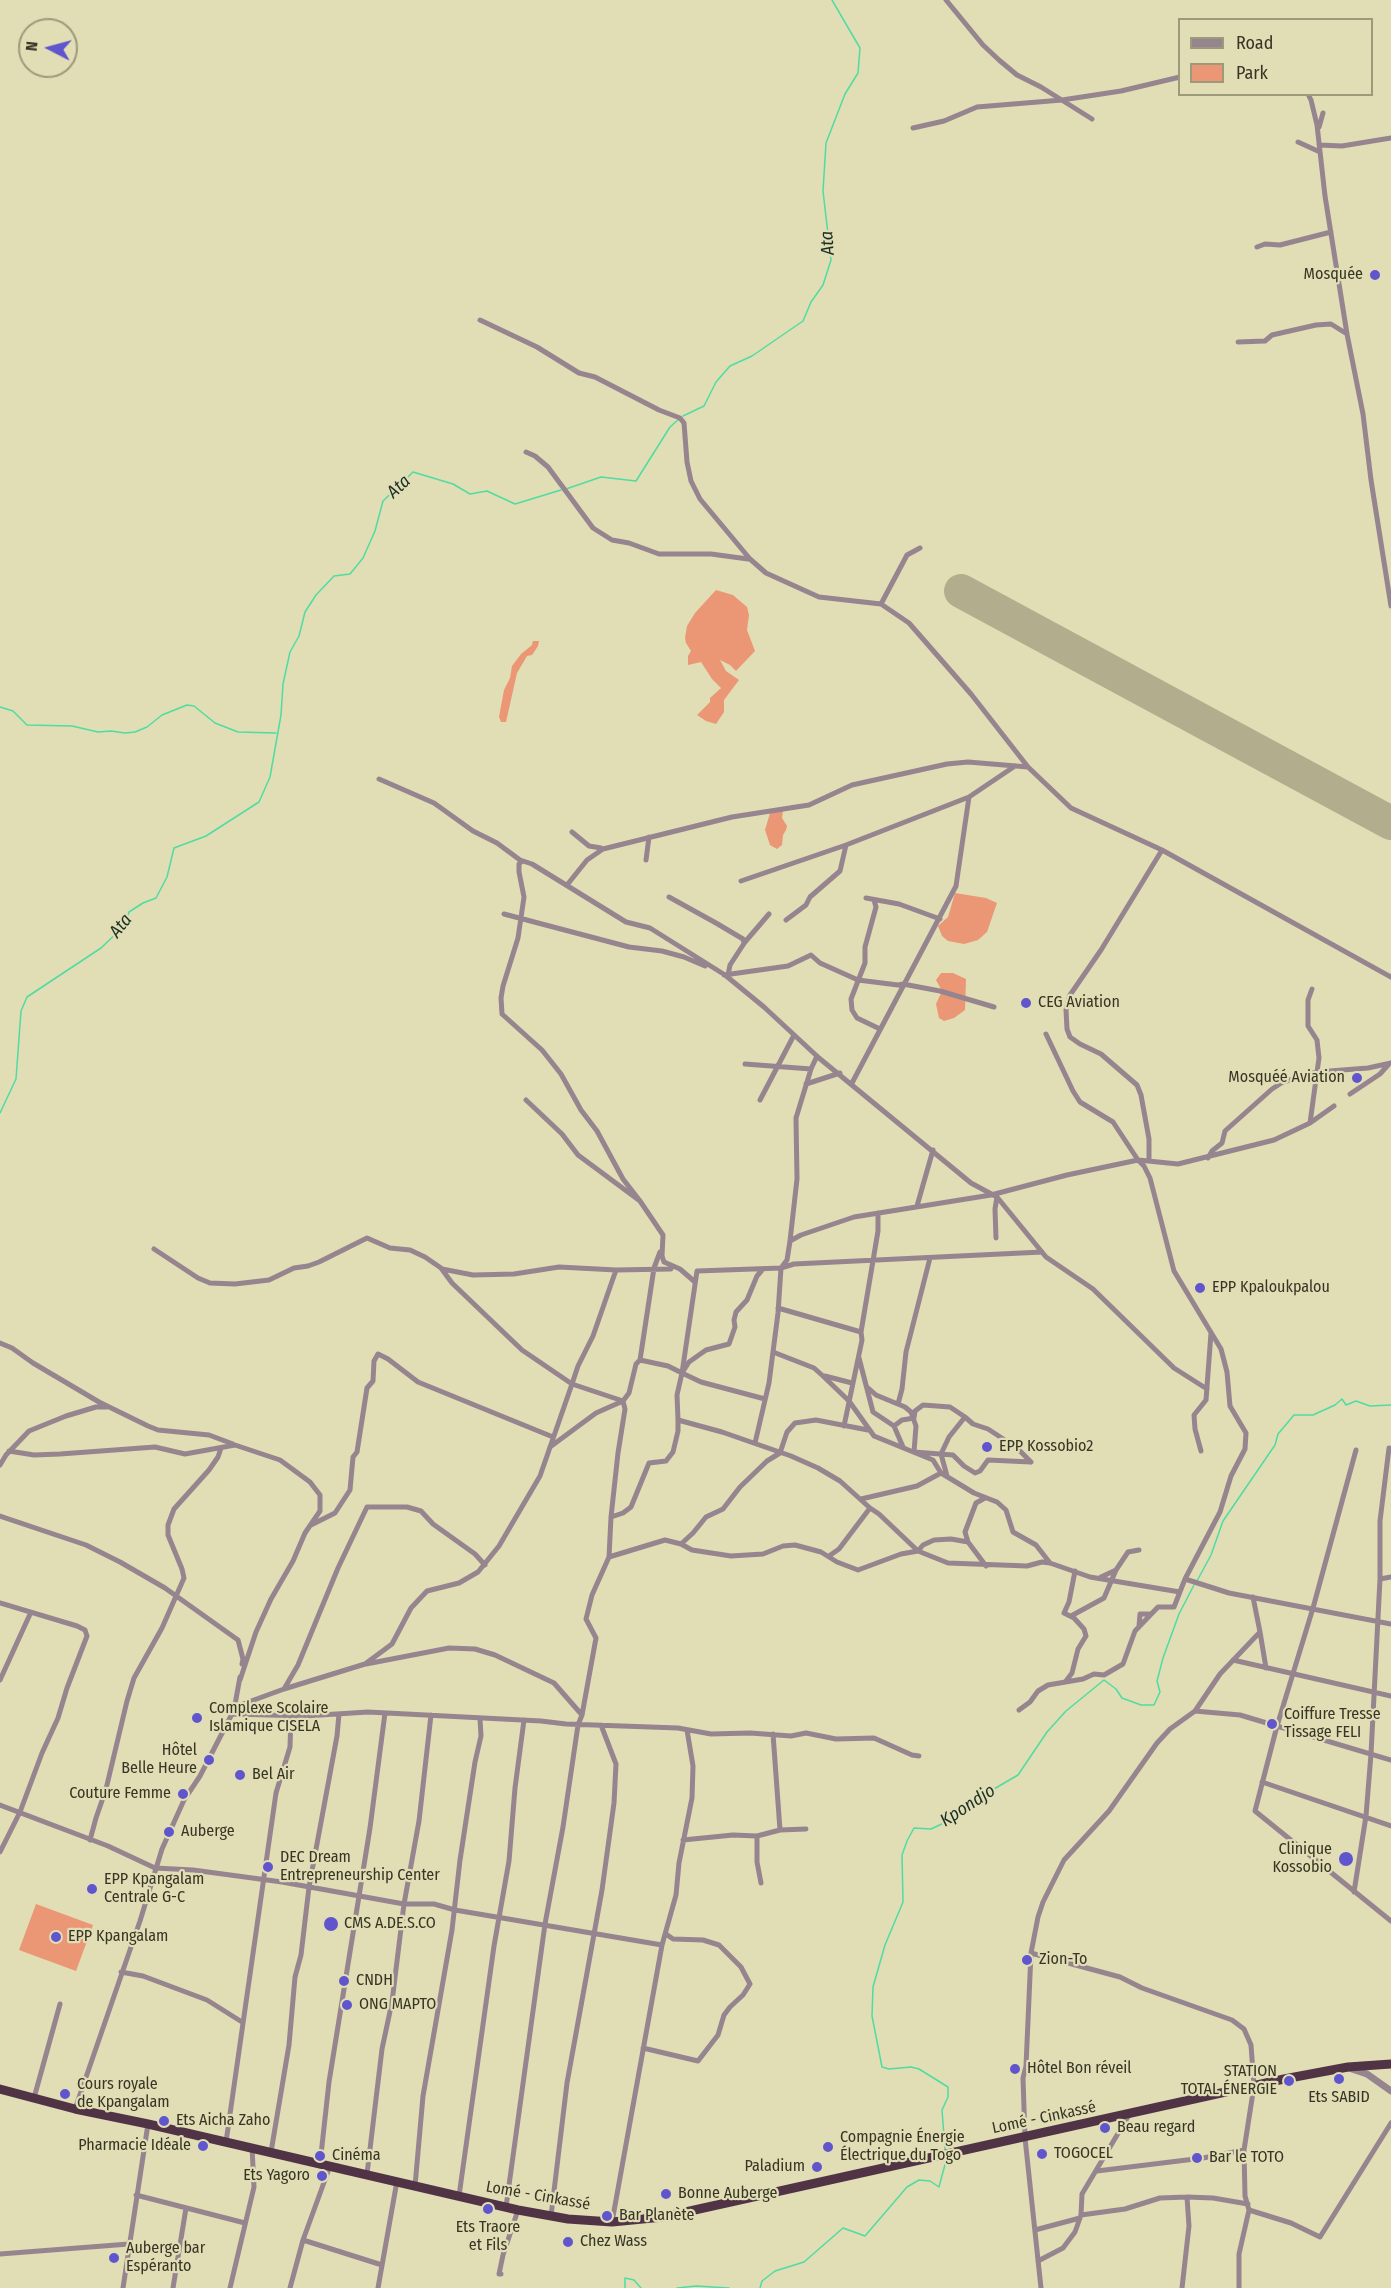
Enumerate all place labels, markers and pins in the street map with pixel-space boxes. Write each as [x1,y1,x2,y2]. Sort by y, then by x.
place label: Mosquée [1304,265,1363,285]
marker: Mosquée [1368,268,1382,282]
place label: CEG Aviation [1038,993,1120,1013]
marker: CEG Aviation [1019,996,1033,1010]
place label: Mosquéé Aviation [1228,1068,1345,1088]
marker: Mosquéé Aviation [1350,1071,1364,1085]
place label: EPP Kpaloukpalou [1212,1278,1330,1298]
marker: EPP Kpaloukpalou [1193,1281,1207,1295]
place label: EPP Kossobio2 [999,1437,1093,1457]
marker: EPP Kossobio2 [980,1440,994,1454]
place label: Complexe Scolaire Islamique CISELA [209,1699,328,1737]
place label: Coiffure Tresse Tissage FELI [1284,1705,1381,1743]
marker: Complexe Scolaire Islamique CISELA [190,1711,204,1725]
marker: Coiffure Tresse Tissage FELI [1265,1717,1279,1731]
place label: Hôtel Belle Heure [121,1741,197,1779]
marker: Hôtel Belle Heure [202,1753,216,1767]
place label: Bel Air [252,1765,295,1785]
marker: Bel Air [233,1768,247,1782]
place label: Couture Femme [69,1784,171,1804]
marker: Couture Femme [176,1787,190,1801]
place label: Auberge [181,1822,235,1842]
marker: Auberge [162,1825,176,1839]
place label: Clinique Kossobio [1272,1840,1332,1878]
place label: DEC Dream Entrepreneurship Center [280,1848,440,1886]
marker: Clinique Kossobio [1337,1850,1355,1868]
marker: DEC Dream Entrepreneurship Center [261,1860,275,1874]
place label: EPP Kpangalam Centrale G-C [104,1870,204,1908]
marker: EPP Kpangalam Centrale G-C [85,1882,99,1896]
place label: CMS A.DE.S.CO [344,1914,436,1934]
marker: CMS A.DE.S.CO [322,1915,340,1933]
place label: EPP Kpangalam [68,1927,168,1947]
marker: EPP Kpangalam [49,1930,63,1944]
place label: Zion-To [1039,1950,1087,1970]
marker: Zion-To [1020,1953,1034,1967]
place label: CNDH [356,1971,393,1991]
marker: CNDH [337,1974,351,1988]
place label: ONG MAPTO [359,1995,436,2015]
marker: ONG MAPTO [340,1998,354,2012]
place label: Hôtel Bon réveil [1027,2059,1132,2079]
marker: Hôtel Bon réveil [1008,2062,1022,2076]
place label: STATION TOTAL ÉNERGIE [1181,2062,1277,2100]
marker: Ets SABID [1332,2072,1346,2086]
marker: STATION TOTAL ÉNERGIE [1282,2074,1296,2088]
place label: Cours royale de Kpangalam [77,2075,170,2113]
marker: Cours royale de Kpangalam [58,2087,72,2101]
place label: Ets SABID [1308,2088,1370,2108]
place label: Ets Aicha Zaho [176,2111,270,2131]
marker: Ets Aicha Zaho [157,2114,171,2128]
place label: Beau regard [1117,2118,1195,2138]
marker: Beau regard [1098,2121,1112,2135]
place label: Compagnie Énergie Électrique du Togo [840,2128,965,2166]
place label: Pharmacie Idéale [78,2136,191,2156]
marker: Pharmacie Idéale [196,2139,210,2153]
marker: Compagnie Énergie Électrique du Togo [821,2140,835,2154]
place label: TOGOCEL [1054,2144,1113,2164]
place label: Cinéma [332,2146,381,2166]
marker: TOGOCEL [1035,2147,1049,2161]
place label: Bar le TOTO [1209,2148,1284,2168]
marker: Cinéma [313,2149,327,2163]
marker: Bar le TOTO [1190,2151,1204,2165]
place label: Paladium [745,2157,805,2177]
marker: Paladium [810,2160,824,2174]
place label: Ets Yagoro [243,2166,310,2186]
marker: Ets Yagoro [315,2169,329,2183]
place label: Bonne Auberge [678,2184,777,2204]
marker: Bonne Auberge [659,2187,673,2201]
marker: Ets Traore et Fils [481,2202,495,2216]
place label: Bar Planète [619,2206,694,2226]
marker: Bar Planète [600,2209,614,2223]
place label: Ets Traore et Fils [456,2218,520,2256]
place label: Chez Wass [580,2232,647,2252]
marker: Chez Wass [561,2235,575,2249]
place label: Auberge bar Espéranto [126,2239,205,2277]
marker: Auberge bar Espéranto [107,2251,121,2265]

